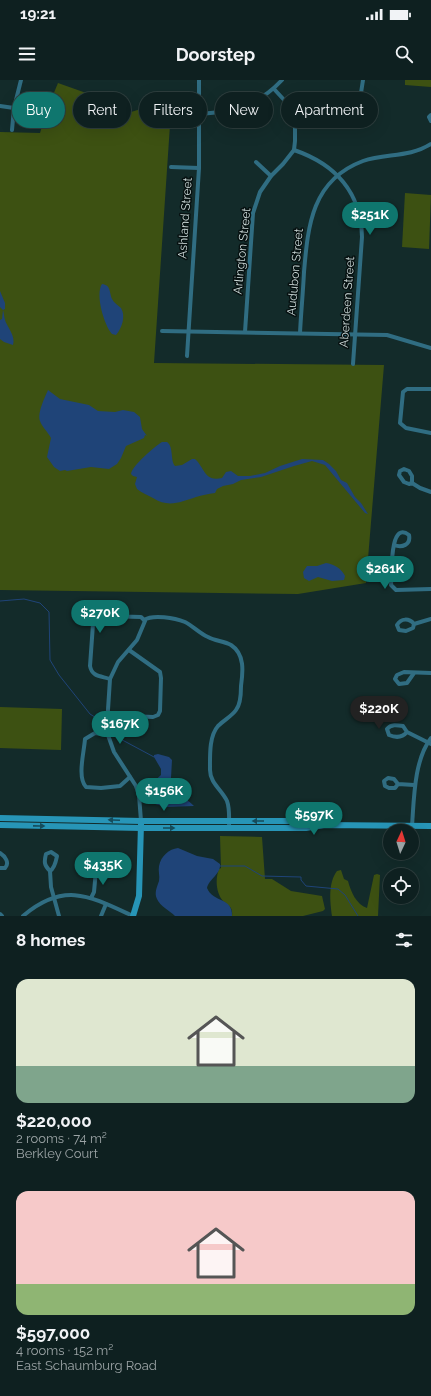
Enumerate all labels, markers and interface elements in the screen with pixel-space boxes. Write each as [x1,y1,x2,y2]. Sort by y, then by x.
text: 19:21 [20,5,56,23]
icon: menu [16,43,38,65]
icon: search [393,43,415,65]
text: Doorstep [176,44,255,65]
chip: Buy [12,92,65,128]
chip: Rent [73,92,131,128]
chip: Filters [139,92,207,128]
chip: New [215,92,273,128]
chip: Apartment [281,92,378,128]
street label: Ashland Street [175,177,195,259]
pin: $251K [342,202,398,236]
street label: Arlington Street [230,207,254,295]
text: $251K [351,207,389,222]
street label: Audubon Street [284,228,306,316]
street label: Aberdeen Street [337,256,357,348]
pin: $261K [357,556,413,590]
text: $261K [366,561,404,576]
pin: $270K [72,600,128,634]
text: $270K [80,605,120,620]
pin: $220K [351,696,407,730]
text: $220K [359,701,399,716]
pin: $167K [92,711,148,745]
text: $167K [101,716,139,731]
pin: $156K [136,778,192,812]
text: $156K [145,783,183,798]
pin: $597K [286,802,342,836]
text: $597K [294,807,334,822]
one-way arrow [107,817,120,823]
one-way arrow [251,818,264,824]
one-way arrow [33,823,46,829]
north arrow [383,824,419,860]
map controls [383,824,419,904]
one-way arrow [163,825,176,831]
pin: $435K [75,852,131,886]
text: $435K [84,857,122,872]
button: locate [383,868,419,904]
icon: filters [393,929,415,951]
text: 8 homes [16,930,85,950]
icon: home [180,1005,252,1077]
text: $220,000 [16,1111,92,1131]
text: 2 rooms · 74 m² [16,1131,107,1146]
text: Berkley Court [16,1146,98,1161]
icon: home [180,1217,252,1289]
text: $597,000 [16,1323,90,1343]
text: 4 rooms · 152 m² [16,1343,113,1358]
text: East Schaumburg Road [16,1358,157,1373]

